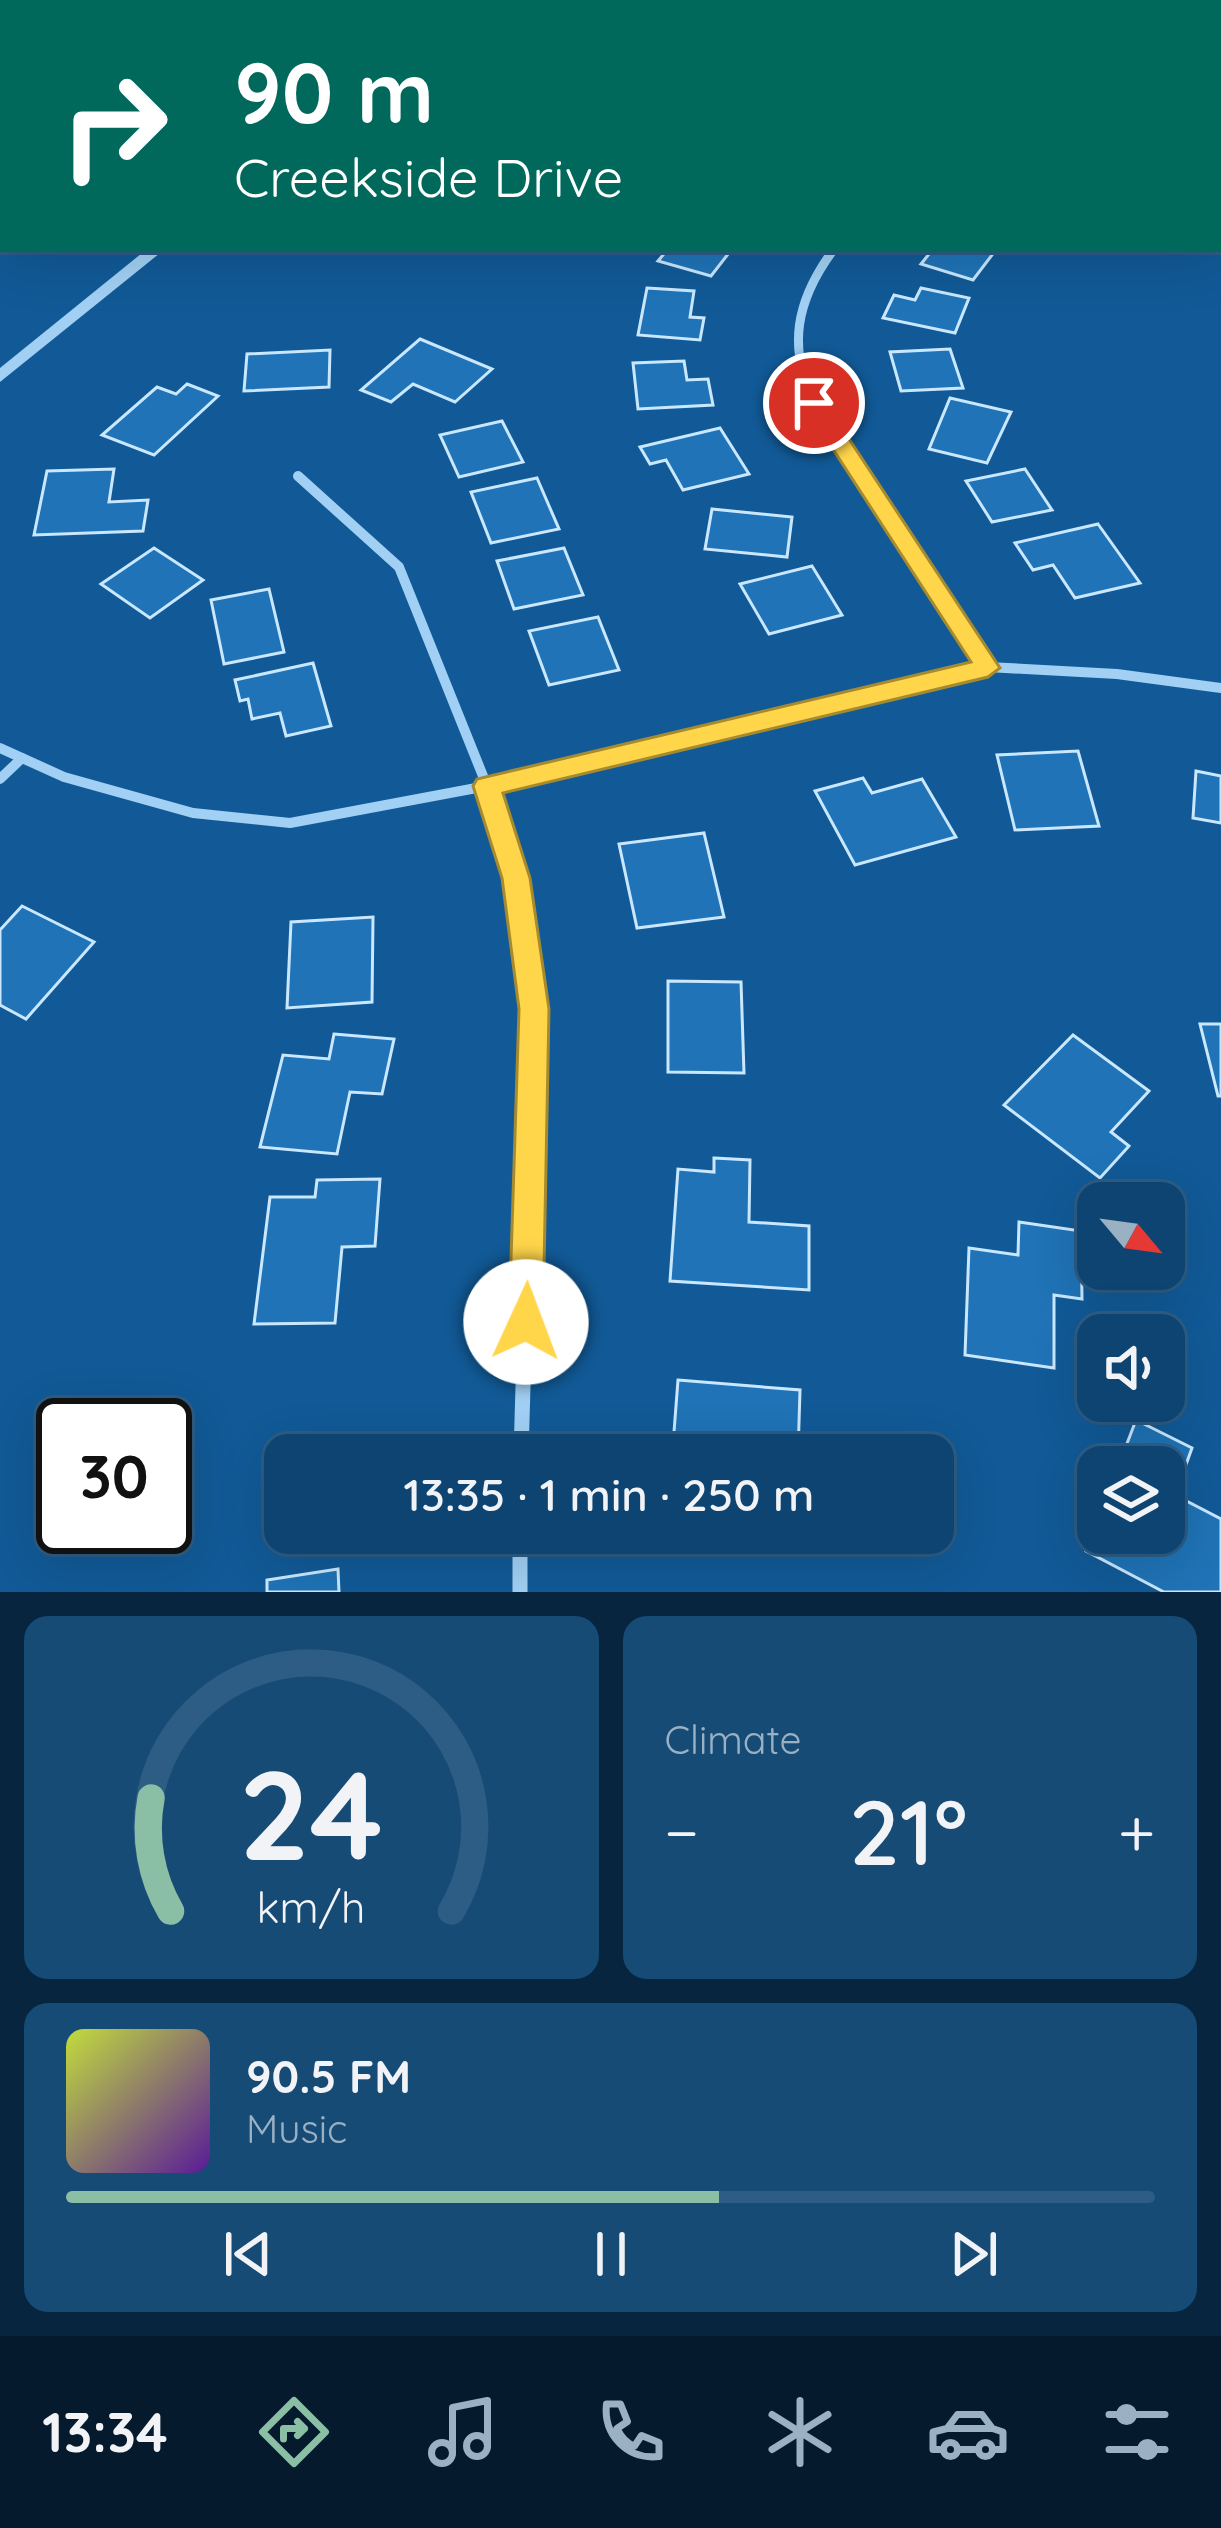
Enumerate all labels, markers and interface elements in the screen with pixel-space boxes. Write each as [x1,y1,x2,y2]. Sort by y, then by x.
text: 90 m [234,39,434,144]
icon: right [36,48,192,204]
text: Creekside Drive [234,143,623,211]
pin [763,352,865,454]
icon: arrive [781,370,847,436]
north arrow [1077,1182,1185,1290]
map controls [1077,1182,1185,1554]
position arrow [463,1259,589,1385]
button: sound [1077,1314,1185,1422]
speed limit sign: 30 [36,1398,192,1554]
button: layers [1077,1446,1185,1554]
text: 13:35 · 1 min · 250 m [404,1466,814,1522]
text: Climate [665,1715,802,1764]
text: 24 [239,1735,383,1891]
text: 21° [849,1775,968,1888]
text: − [665,1790,699,1873]
text: + [1118,1790,1155,1873]
text: km/h [257,1879,366,1933]
text: 90.5 FM [246,2048,411,2104]
text: Music [246,2104,347,2153]
icon: previous [215,2221,281,2287]
icon: pause [578,2221,644,2287]
icon: next [941,2221,1007,2287]
icon: directions [252,2390,336,2474]
icon: music [421,2390,505,2474]
icon: phone [589,2390,673,2474]
icon: climate [758,2390,842,2474]
icon: car [926,2390,1010,2474]
icon: filters [1095,2390,1179,2474]
text: 13:34 [42,2398,168,2466]

